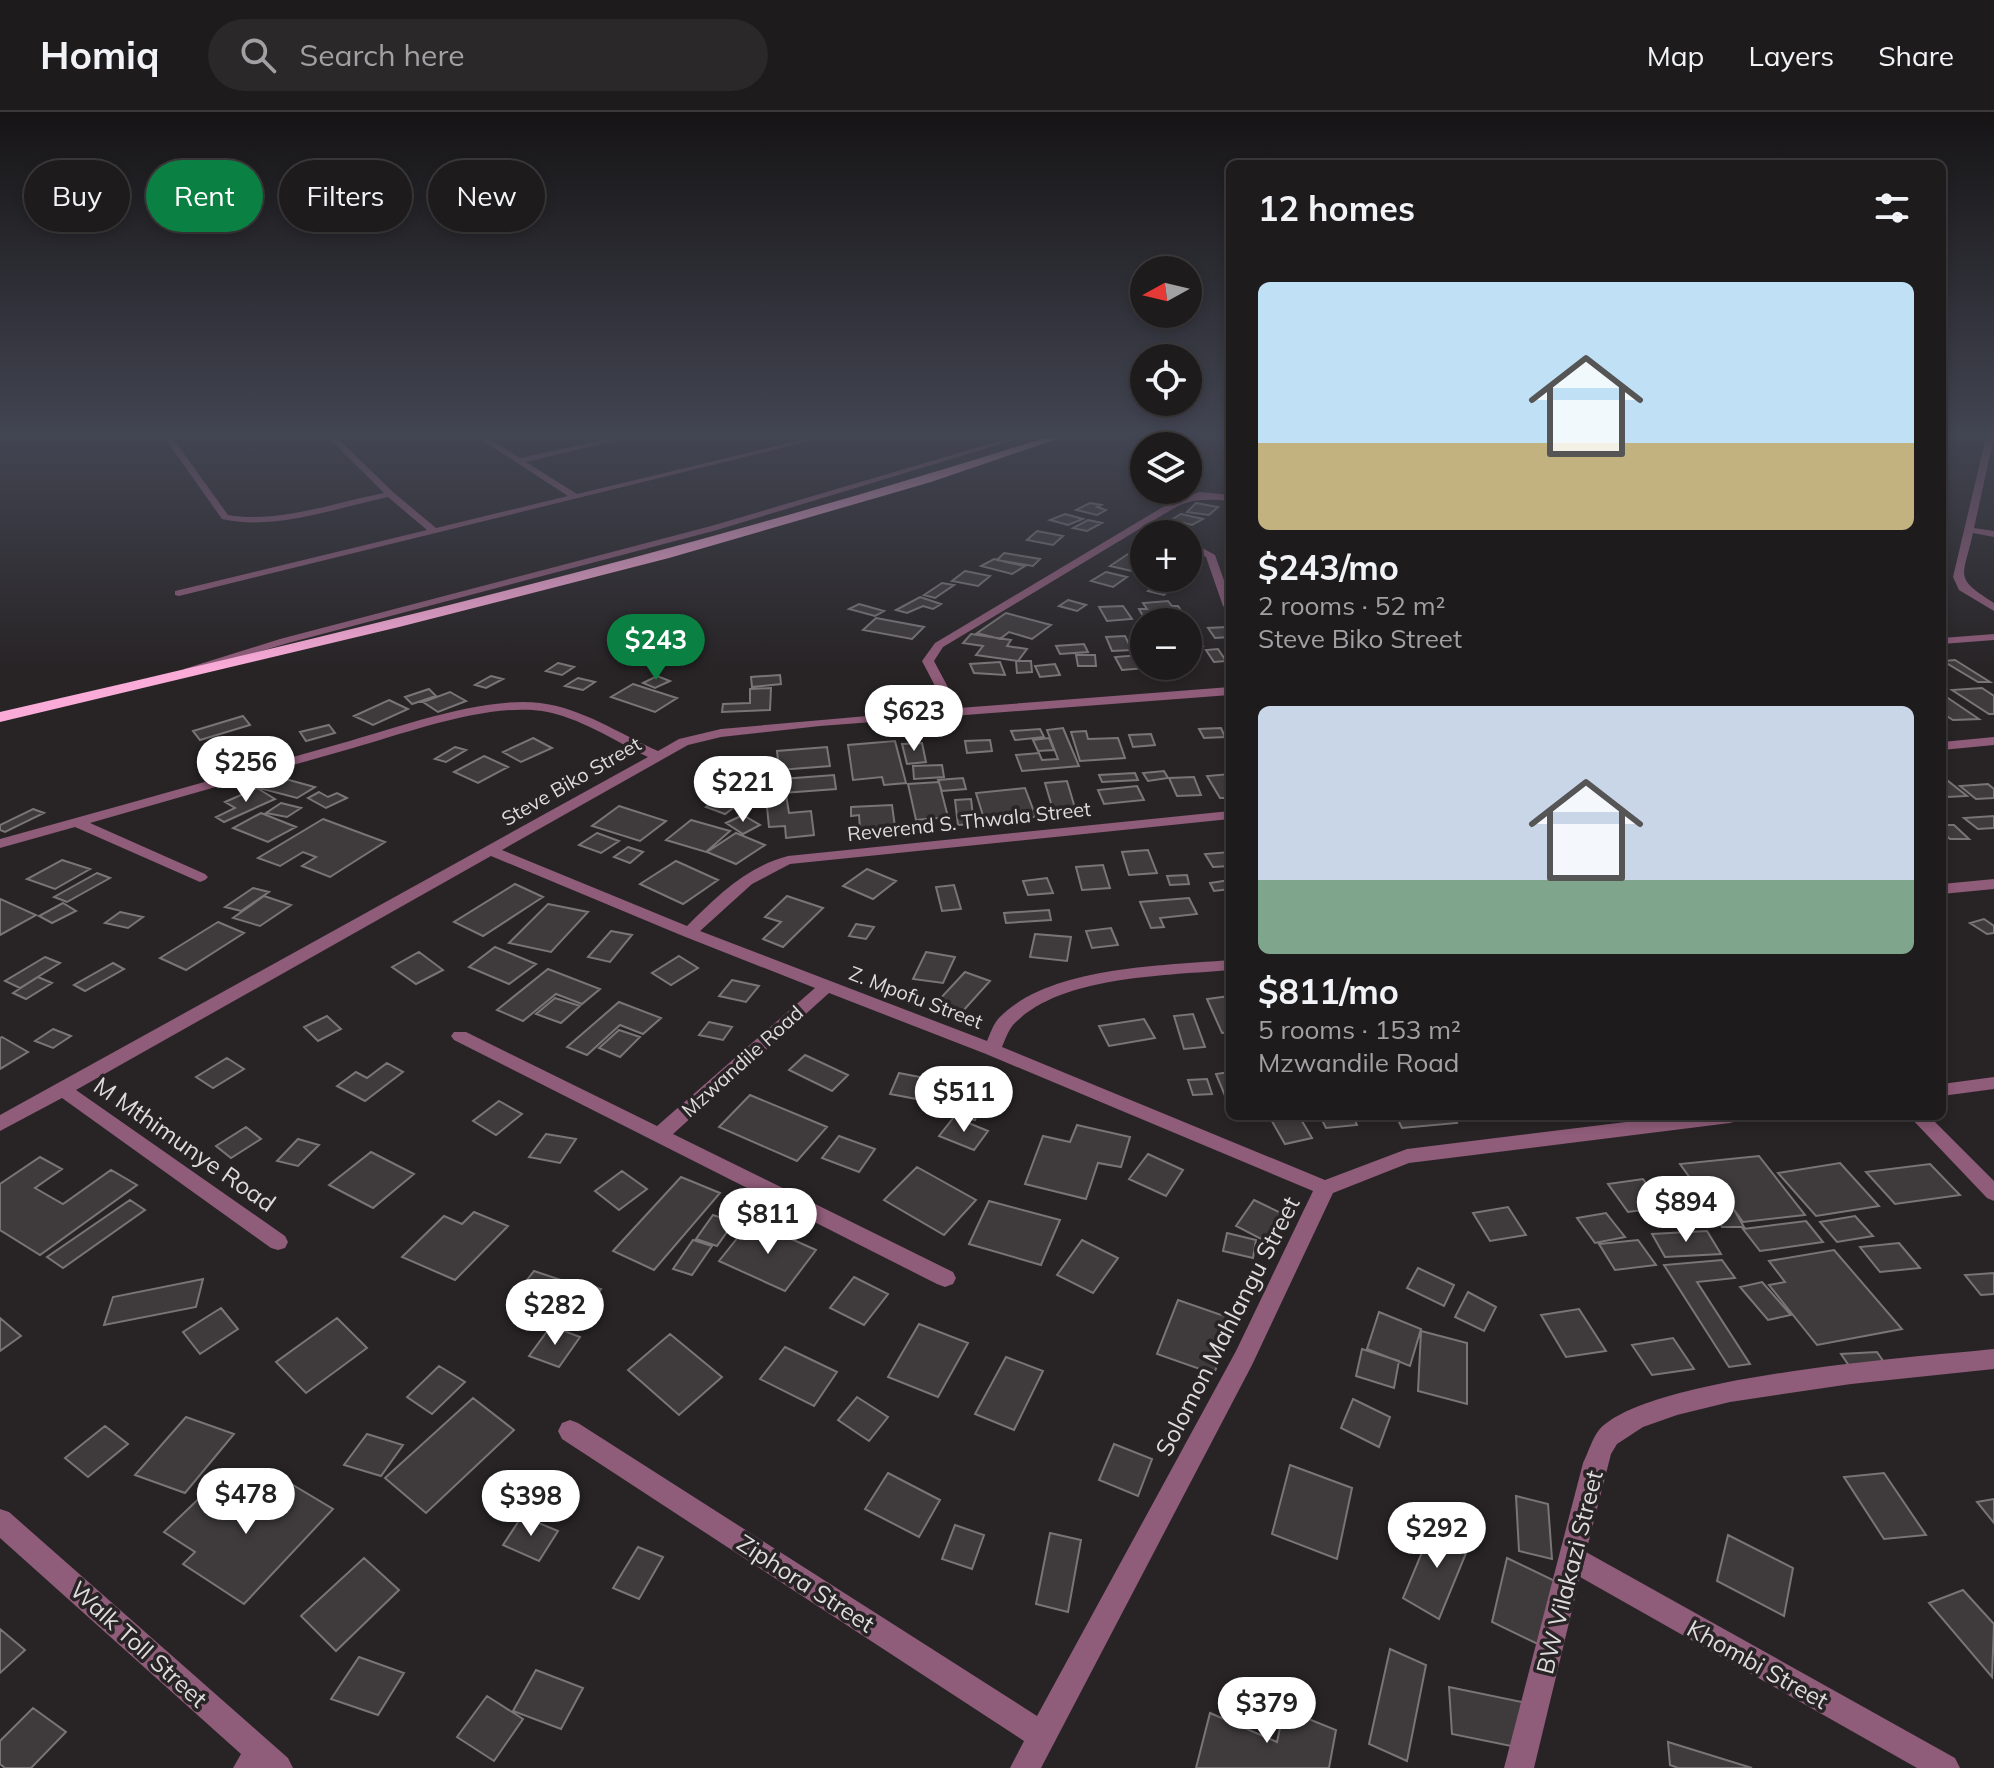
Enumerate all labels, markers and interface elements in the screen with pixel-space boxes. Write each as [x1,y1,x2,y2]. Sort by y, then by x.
search box [208,19,768,91]
text: Homiq [40,31,160,79]
icon: search [236,33,280,77]
text: Search here [300,36,464,74]
text: Map [1647,38,1704,73]
text: Layers [1748,38,1834,73]
text: Share [1878,38,1954,73]
chip: Buy [24,160,130,232]
chip: Rent [146,160,263,232]
chip: Filters [279,160,412,232]
chip: New [428,160,545,232]
icon: filters [1870,186,1914,230]
text: 12 homes [1258,187,1415,230]
north arrow [1130,256,1202,328]
map controls [1130,256,1202,680]
icon: home [1514,334,1658,478]
button: locate [1130,344,1202,416]
button: layers [1130,432,1202,504]
button: + [1130,520,1202,592]
text: $243/mo [1258,546,1399,589]
text: 2 rooms · 52 m² [1258,589,1445,622]
button: − [1130,608,1202,680]
pin: $243 [609,614,703,682]
text: Steve Biko Street [1258,622,1462,655]
text: $243 [625,623,687,656]
pin: $623 [867,685,961,753]
text: $623 [883,694,945,727]
street label: Steve Biko Street [497,731,645,831]
pin: $256 [199,736,293,804]
text: $256 [215,745,277,778]
pin: $221 [696,756,790,824]
icon: home [1514,758,1658,902]
text: $221 [712,765,774,798]
street label: Reverend S. Thwala Street [846,796,1092,846]
street label: Z. Mpofu Street [846,960,986,1034]
text: $811/mo [1258,970,1399,1013]
street label: Mzwandile Road [676,1000,808,1122]
text: 5 rooms · 153 m² [1258,1013,1461,1046]
text: Mzwandile Road [1258,1046,1459,1079]
pin: $511 [917,1066,1011,1134]
street label: M Mthimunye Road [88,1070,282,1218]
text: $511 [933,1075,995,1108]
pin: $894 [1639,1176,1733,1244]
text: $894 [1655,1185,1717,1218]
pin: $811 [721,1188,815,1256]
street label: Solomon Mahlangu Street [1148,1191,1306,1461]
text: $811 [737,1197,799,1230]
pin: $282 [508,1279,602,1347]
text: $282 [524,1288,586,1321]
street label: BW Vilakazi Street [1529,1467,1609,1677]
pin: $478 [199,1468,293,1536]
pin: $398 [484,1470,578,1538]
text: $478 [215,1477,277,1510]
text: $398 [500,1479,562,1512]
pin: $292 [1390,1502,1484,1570]
text: $292 [1406,1511,1468,1544]
street label: Ziphora Street [732,1527,880,1639]
street label: Walk Toll Street [64,1574,214,1714]
street label: Khombi Street [1682,1613,1834,1715]
pin: $379 [1220,1677,1314,1745]
text: $379 [1236,1686,1298,1719]

